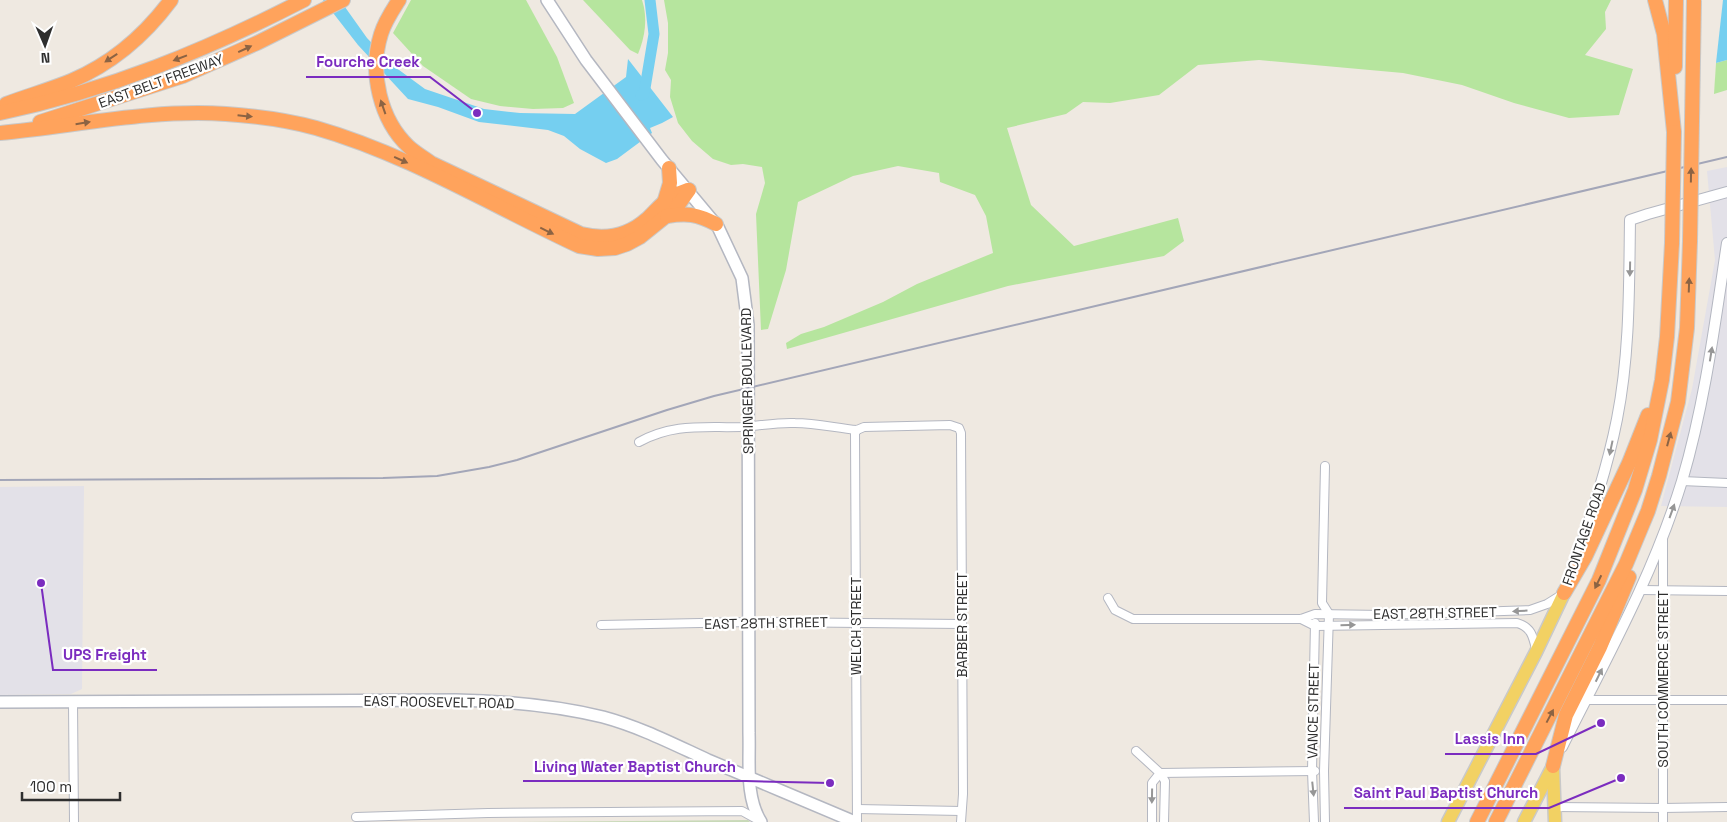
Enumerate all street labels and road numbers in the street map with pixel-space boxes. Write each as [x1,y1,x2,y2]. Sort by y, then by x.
street label: EAST BELT FREEWAY [96,50,226,112]
street label: SPRINGER BOULEVARD [737,308,757,454]
street label: FRONTAGE ROAD [1558,480,1610,588]
street label: BARBER STREET [953,572,971,678]
street label: WELCH STREET [847,577,865,675]
street label: SOUTH COMMERCE STREET [1654,590,1672,768]
street label: EAST 28TH STREET [1373,603,1497,623]
street label: EAST 28TH STREET [704,613,828,633]
street label: VANCE STREET [1303,663,1323,759]
street label: EAST ROOSEVELT ROAD [363,692,515,712]

